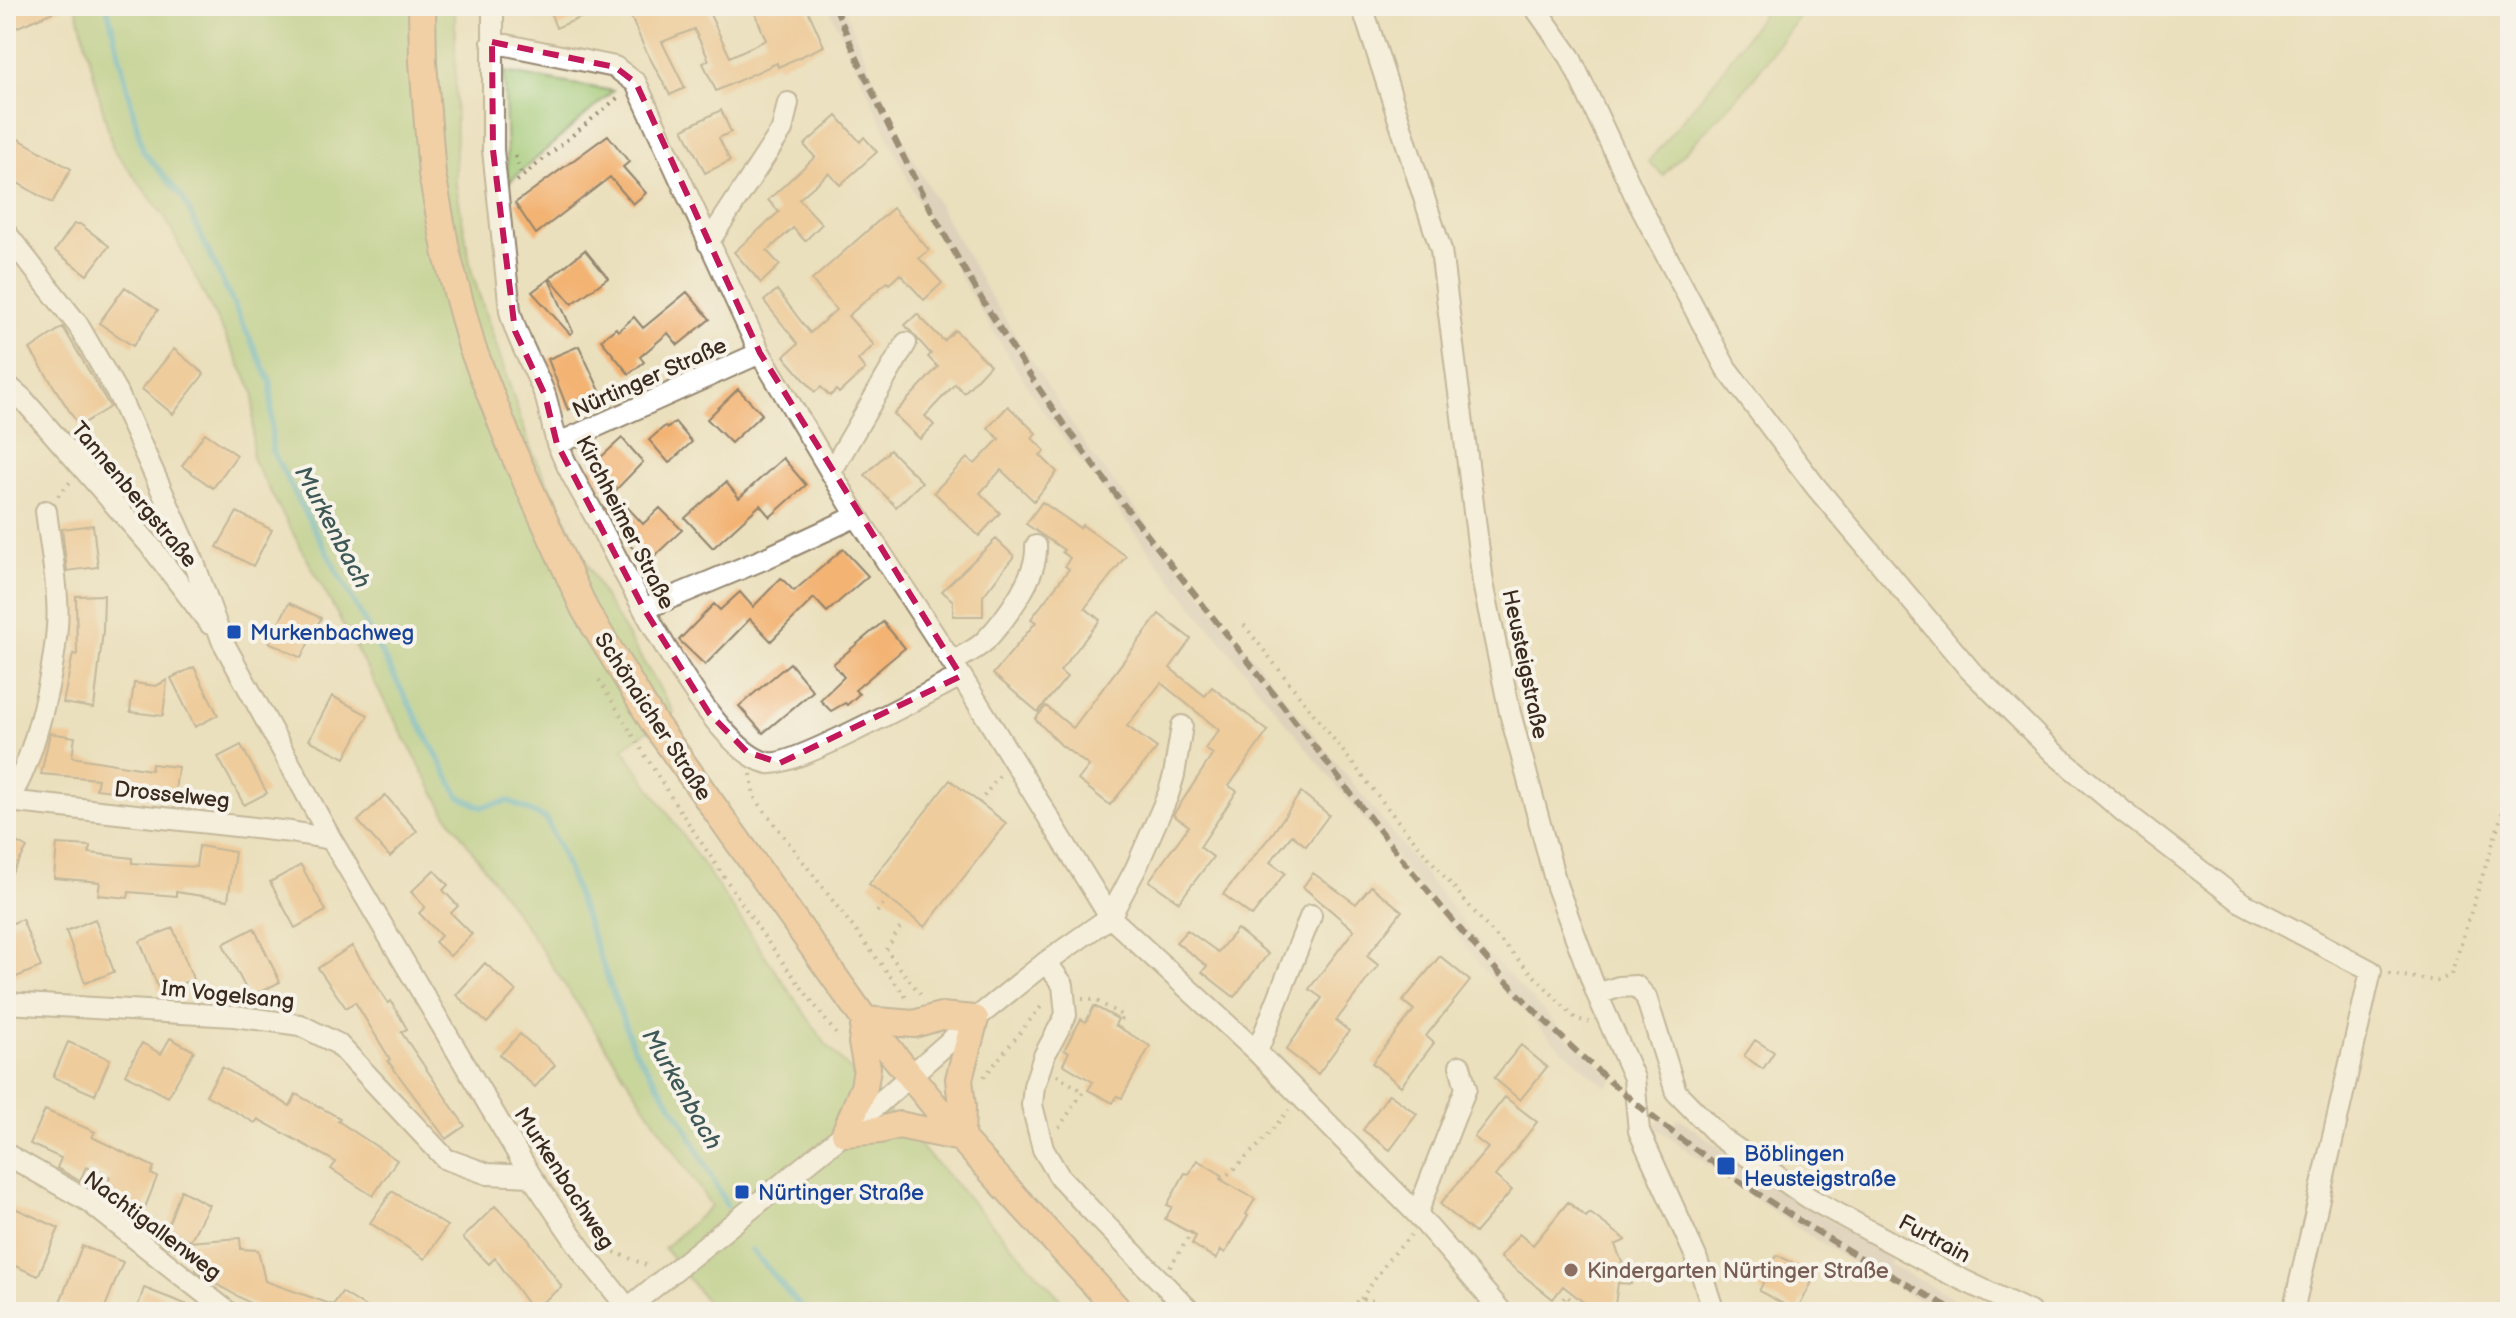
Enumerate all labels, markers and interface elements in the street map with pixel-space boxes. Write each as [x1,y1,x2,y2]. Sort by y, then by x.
street label: Nürtinger Straße [568,332,731,424]
street label: Tannenbergstraße [65,416,203,574]
street label: Kirchheimer Straße [569,431,680,614]
water label: Murkenbach [288,461,377,593]
street label: Heusteigstraße [1496,587,1554,742]
place label: Murkenbachweg [250,620,414,647]
marker: Murkenbachweg [225,623,243,641]
street label: Schönaicher Straße [588,628,717,806]
street label: Drosselweg [113,776,231,815]
street label: Im Vogelsang [160,975,296,1016]
water label: Murkenbach [635,1024,728,1155]
street label: Murkenbachweg [508,1103,620,1255]
place label: Böblingen Heusteigstraße [1744,1141,1896,1193]
marker: Böblingen Heusteigstraße [1715,1155,1737,1177]
street label: Nachtigallenweg [78,1166,226,1287]
place label: Nürtinger Straße [758,1180,924,1207]
marker: Nürtinger Straße [733,1183,751,1201]
street label: Furtrain [1894,1209,1975,1269]
place label: Kindergarten Nürtinger Straße [1587,1258,1889,1285]
marker: Kindergarten Nürtinger Straße [1562,1261,1580,1279]

